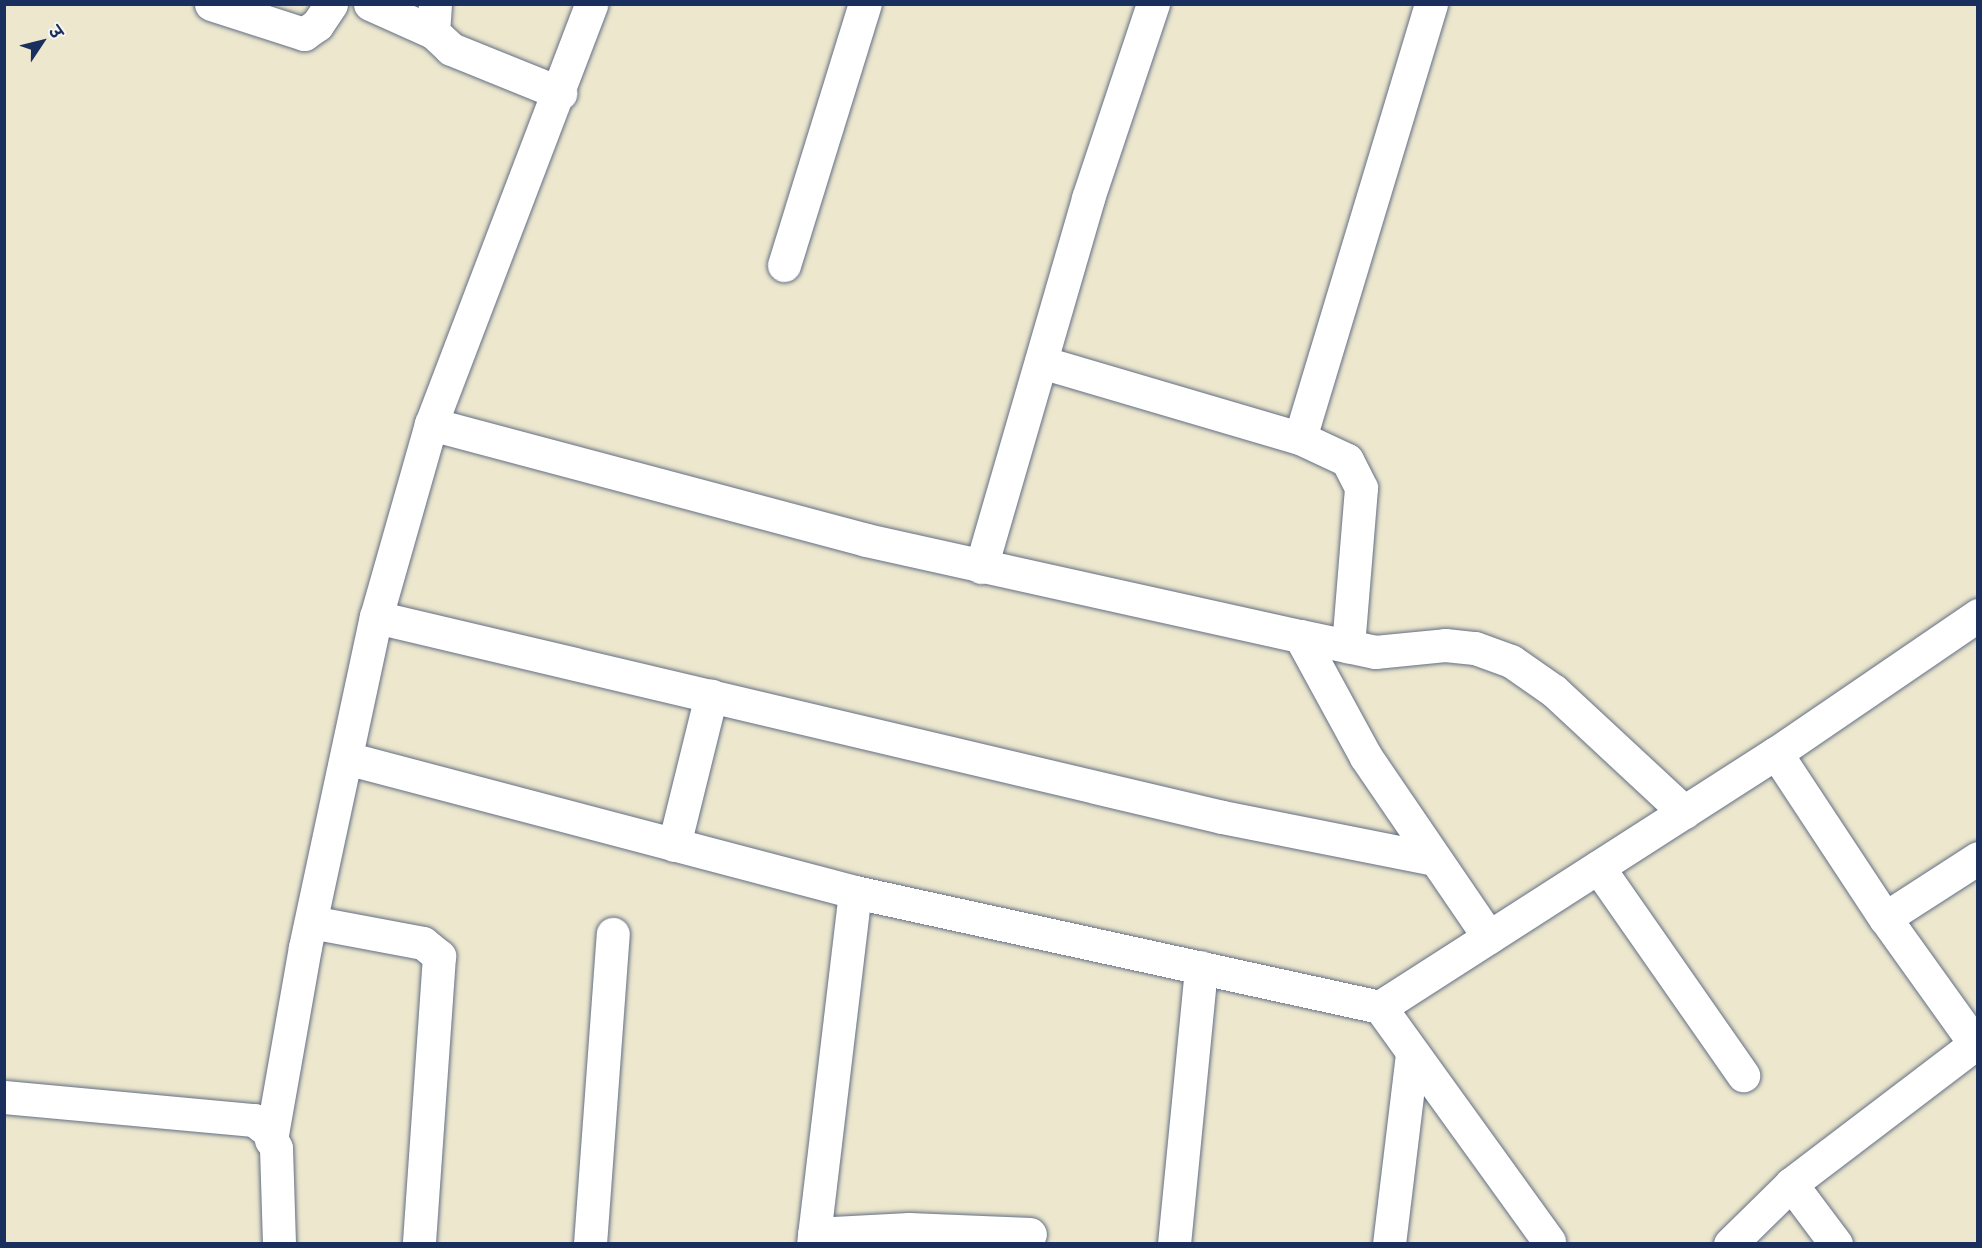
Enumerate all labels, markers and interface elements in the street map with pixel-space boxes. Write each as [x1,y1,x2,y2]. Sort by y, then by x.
north arrow [12,12,72,72]
text: उ [44,20,70,43]

